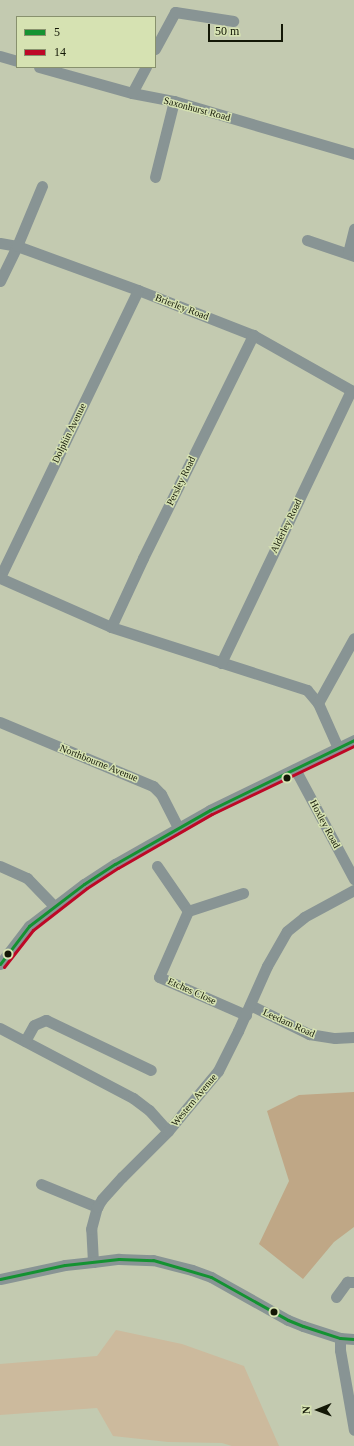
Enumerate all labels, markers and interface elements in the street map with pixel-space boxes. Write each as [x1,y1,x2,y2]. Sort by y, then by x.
legend [16,16,156,68]
scale bar [210,16,285,42]
text: 50 m [215,24,239,38]
text: 5 [54,25,60,39]
text: 14 [54,45,66,59]
street label: Saxonhurst Road [162,94,232,124]
street label: Brierley Road [154,291,210,323]
street label: Dolphin Avenue [49,401,89,465]
street label: Persley Road [164,455,198,507]
street label: Alderley Road [268,497,304,555]
street label: Northbourne Avenue [58,742,140,784]
unlabelled marker [282,773,292,783]
street label: Hoxley Road [307,798,343,850]
unlabelled marker [3,949,13,959]
street label: Etches Close [166,975,218,1007]
street label: Leedam Road [261,1006,317,1040]
street label: Western Avenue [168,1071,220,1129]
unlabelled marker [269,1307,279,1317]
north arrow [298,1390,338,1430]
text: N [300,1406,312,1414]

